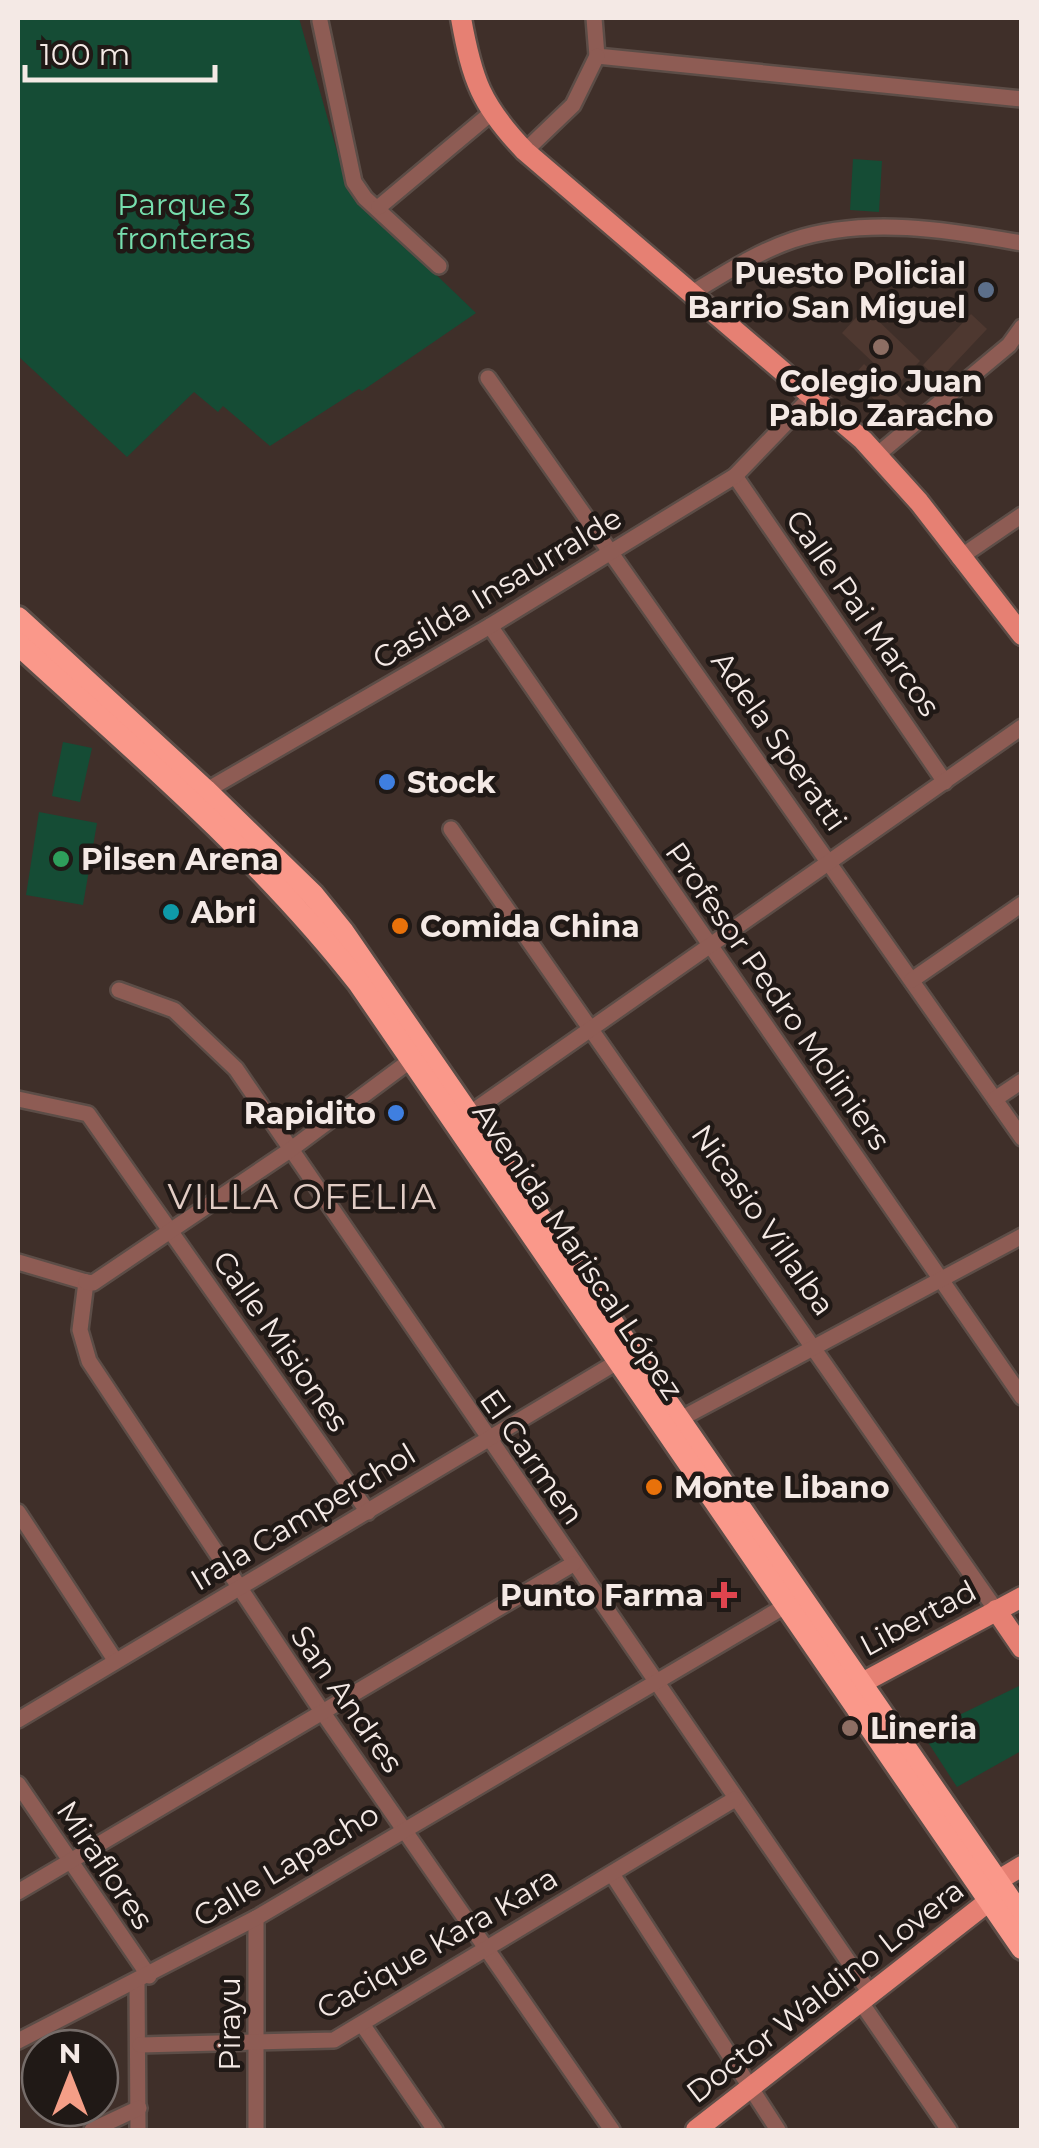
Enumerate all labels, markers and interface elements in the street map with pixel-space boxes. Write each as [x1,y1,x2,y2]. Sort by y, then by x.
scale bar [25,20,215,82]
text: 100 m [40,36,130,73]
park label: Parque 3 fronteras [117,186,251,257]
place label: Puesto Policial Barrio San Miguel [688,255,966,326]
marker: Puesto Policial Barrio San Miguel [975,279,997,301]
marker: Colegio Juan Pablo Zaracho [870,336,892,358]
place label: Colegio Juan Pablo Zaracho [768,363,994,434]
street label: Casilda Insaurralde [366,499,628,677]
street label: Calle Pai Marcos [778,503,948,723]
street label: Adela Speratti [703,644,855,838]
place label: Stock [407,764,496,801]
marker: Stock [376,771,398,793]
street label: Profesor Pedro Moliniers [658,835,898,1157]
place label: Pilsen Arena [81,841,279,878]
marker: Pilsen Arena [50,848,72,870]
place label: Abri [190,894,257,931]
marker: Abri [160,901,182,923]
place label: Comida China [420,908,640,945]
marker: Comida China [389,915,411,937]
place label: Rapidito [244,1095,376,1132]
street label: Avenida Mariscal López [465,1096,691,1406]
marker: Rapidito [385,1102,407,1124]
street label: Nicasio Villalba [683,1117,843,1323]
district label: VILLA OFELIA [167,1175,439,1218]
street label: Calle Misiones [205,1244,357,1438]
street label: El Carmen [472,1382,592,1532]
street label: Irala Camperchol [184,1435,422,1599]
place label: Monte Libano [674,1469,890,1506]
marker: Monte Libano [643,1476,665,1498]
street label: Libertad [854,1572,982,1664]
place label: Punto Farma [500,1577,704,1614]
marker: Punto Farma [713,1584,735,1606]
street label: San Andres [283,1618,411,1780]
place label: Lineria [870,1710,977,1747]
marker: Lineria [839,1717,861,1739]
street label: Miraflores [49,1794,161,1936]
street label: Calle Lapacho [187,1795,385,1935]
street label: Cacique Kara Kara [310,1859,564,2027]
street label: Doctor Waldino Lovera [679,1871,971,2111]
street label: Pirayu [211,1977,248,2071]
north arrow [20,2028,120,2128]
text: N [59,2036,81,2070]

